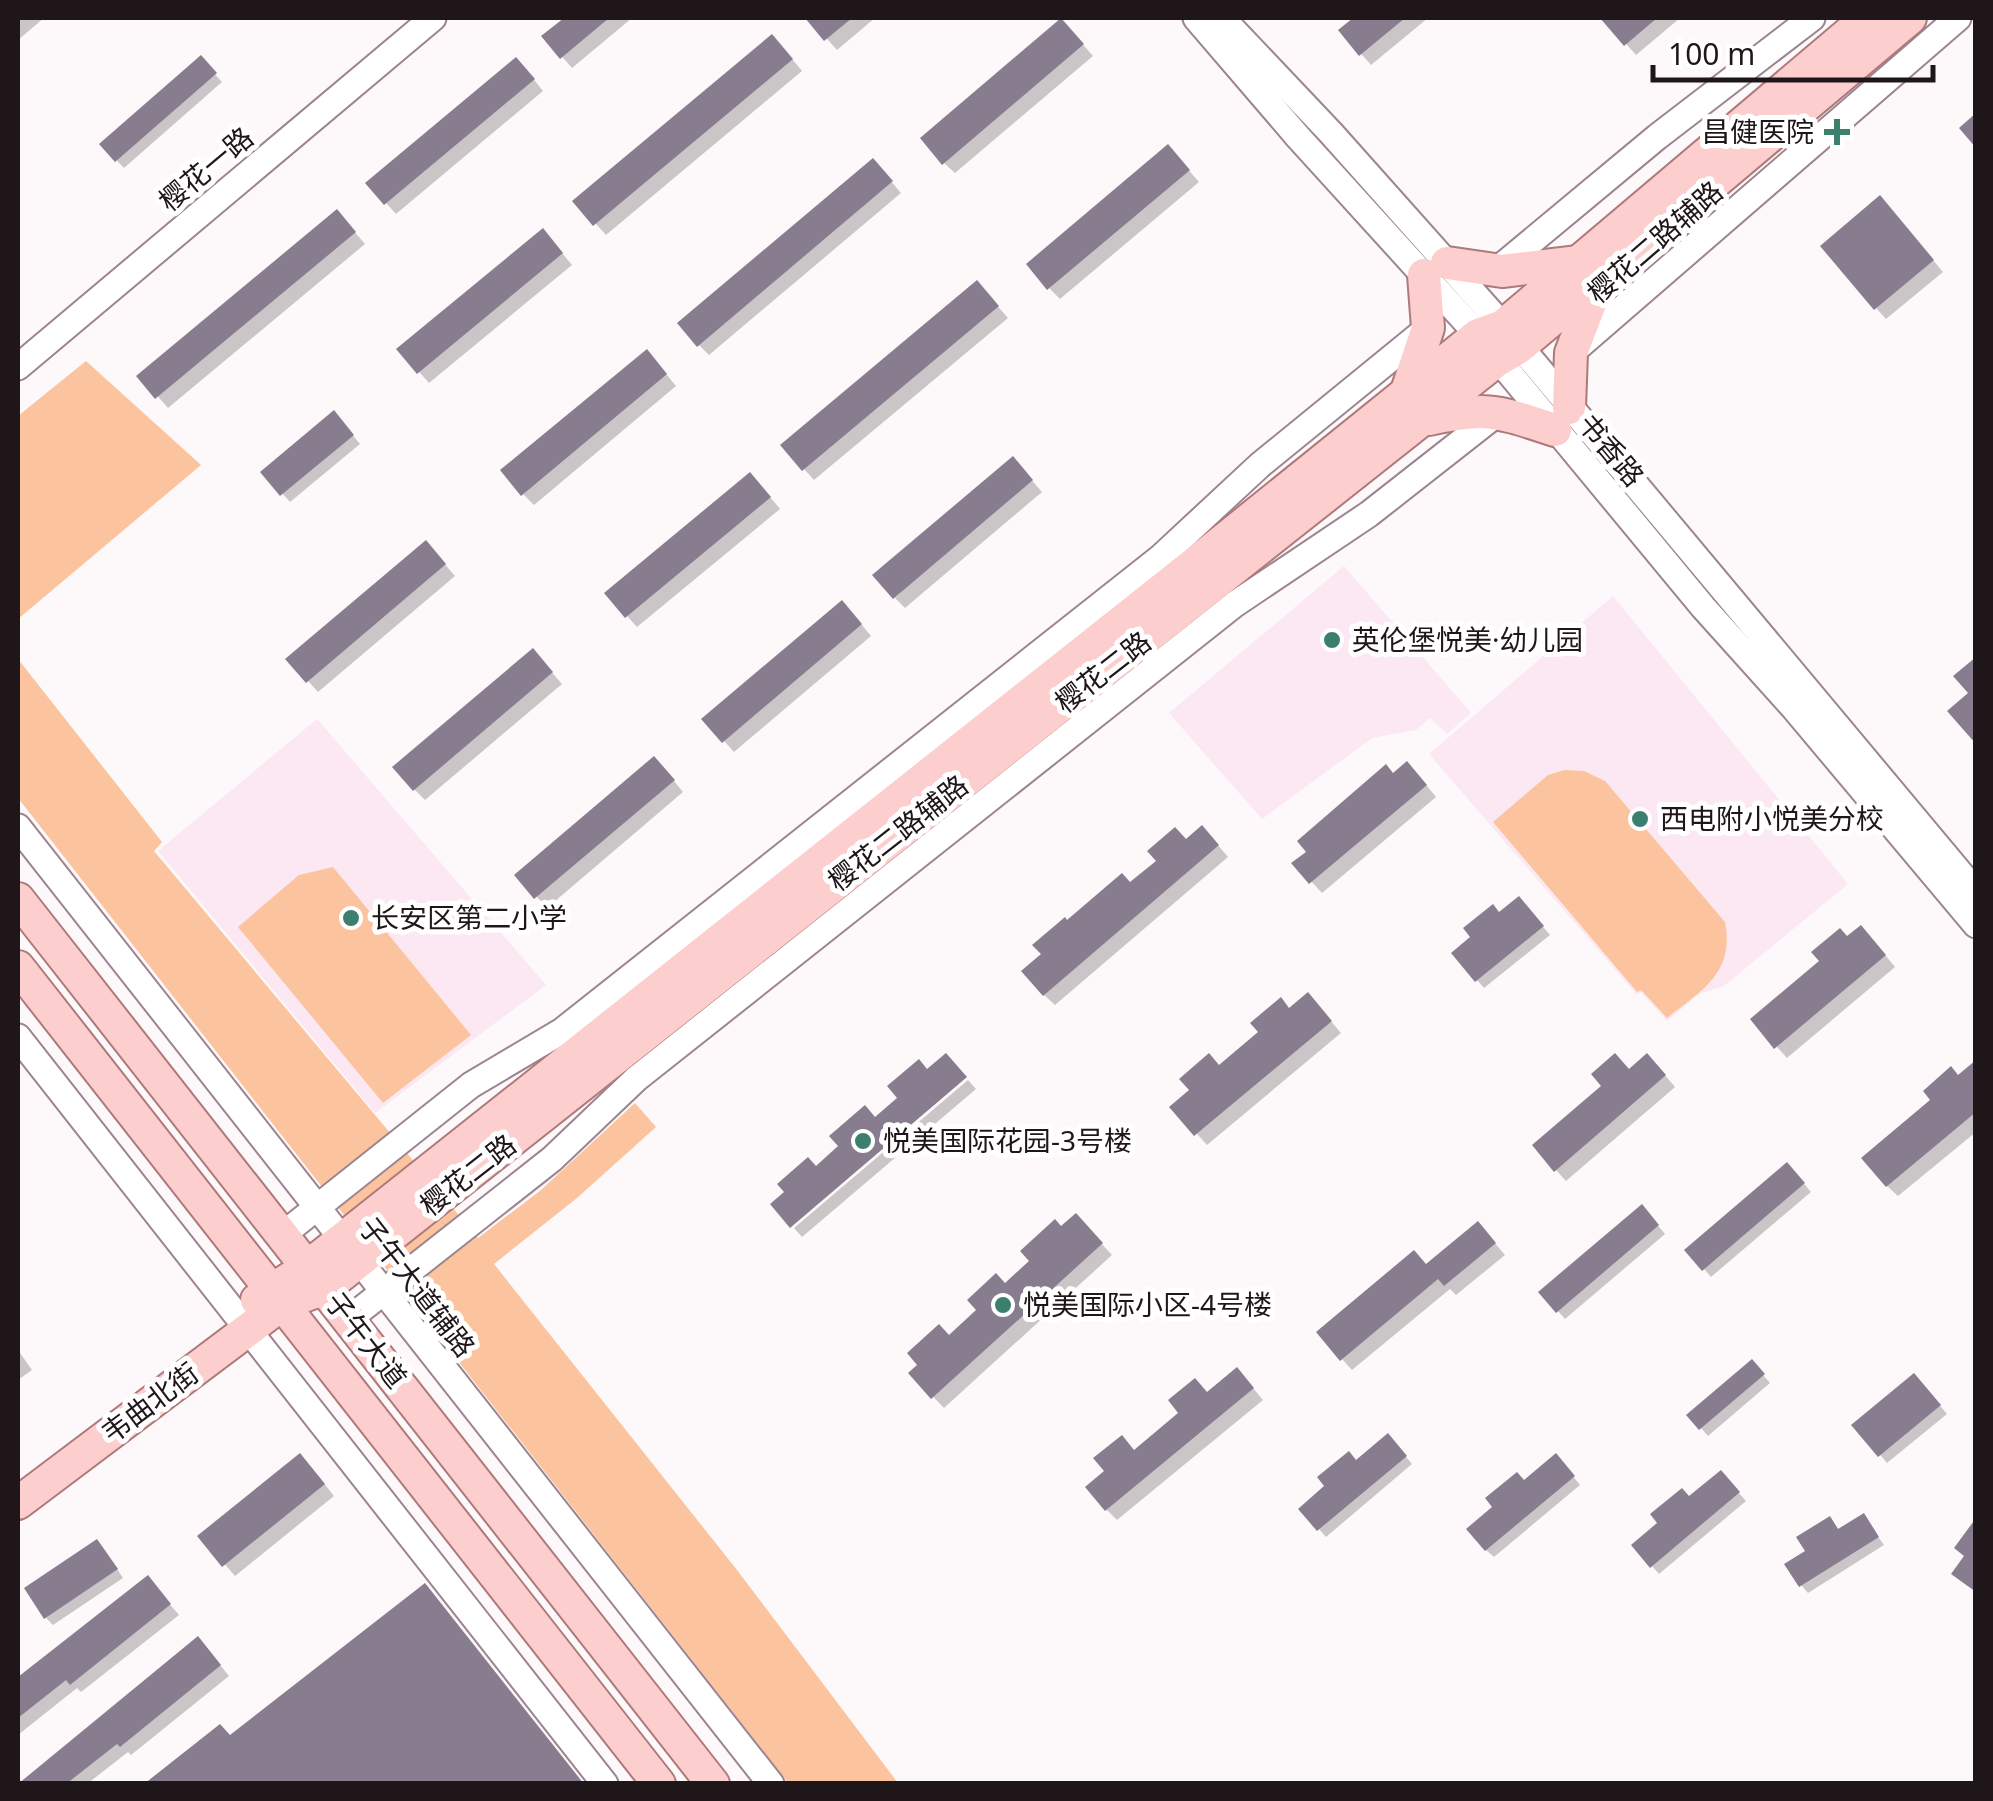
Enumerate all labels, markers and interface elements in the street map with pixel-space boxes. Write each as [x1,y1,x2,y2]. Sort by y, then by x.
scale bar [1653,20,1933,82]
text: 100 m [1668,33,1755,74]
place label: 昌健医院 [1702,112,1814,150]
street label: 樱花一路 [150,118,260,219]
marker: 昌健医院 [1824,119,1850,145]
street label: 樱花二路辅路 [1578,172,1730,311]
street label: 书香路 [1570,405,1653,494]
place label: 英伦堡悦美·幼儿园 [1352,620,1584,658]
street label: 樱花二路 [1047,622,1158,721]
marker: 英伦堡悦美·幼儿园 [1321,629,1343,651]
street label: 樱花二路辅路 [819,766,975,899]
place label: 西电附小悦美分校 [1660,799,1884,837]
marker: 西电附小悦美分校 [1629,808,1651,830]
place label: 长安区第二小学 [371,898,567,936]
marker: 长安区第二小学 [340,907,362,929]
place label: 悦美国际花园-3号楼 [883,1121,1132,1159]
street label: 樱花二路 [412,1125,523,1224]
marker: 悦美国际花园-3号楼 [852,1130,874,1152]
street label: 子午大道辅路 [352,1210,482,1364]
place label: 悦美国际小区-4号楼 [1023,1285,1272,1323]
street label: 子午大道 [318,1286,414,1394]
marker: 悦美国际小区-4号楼 [992,1294,1014,1316]
street label: 韦曲北街 [93,1353,206,1451]

